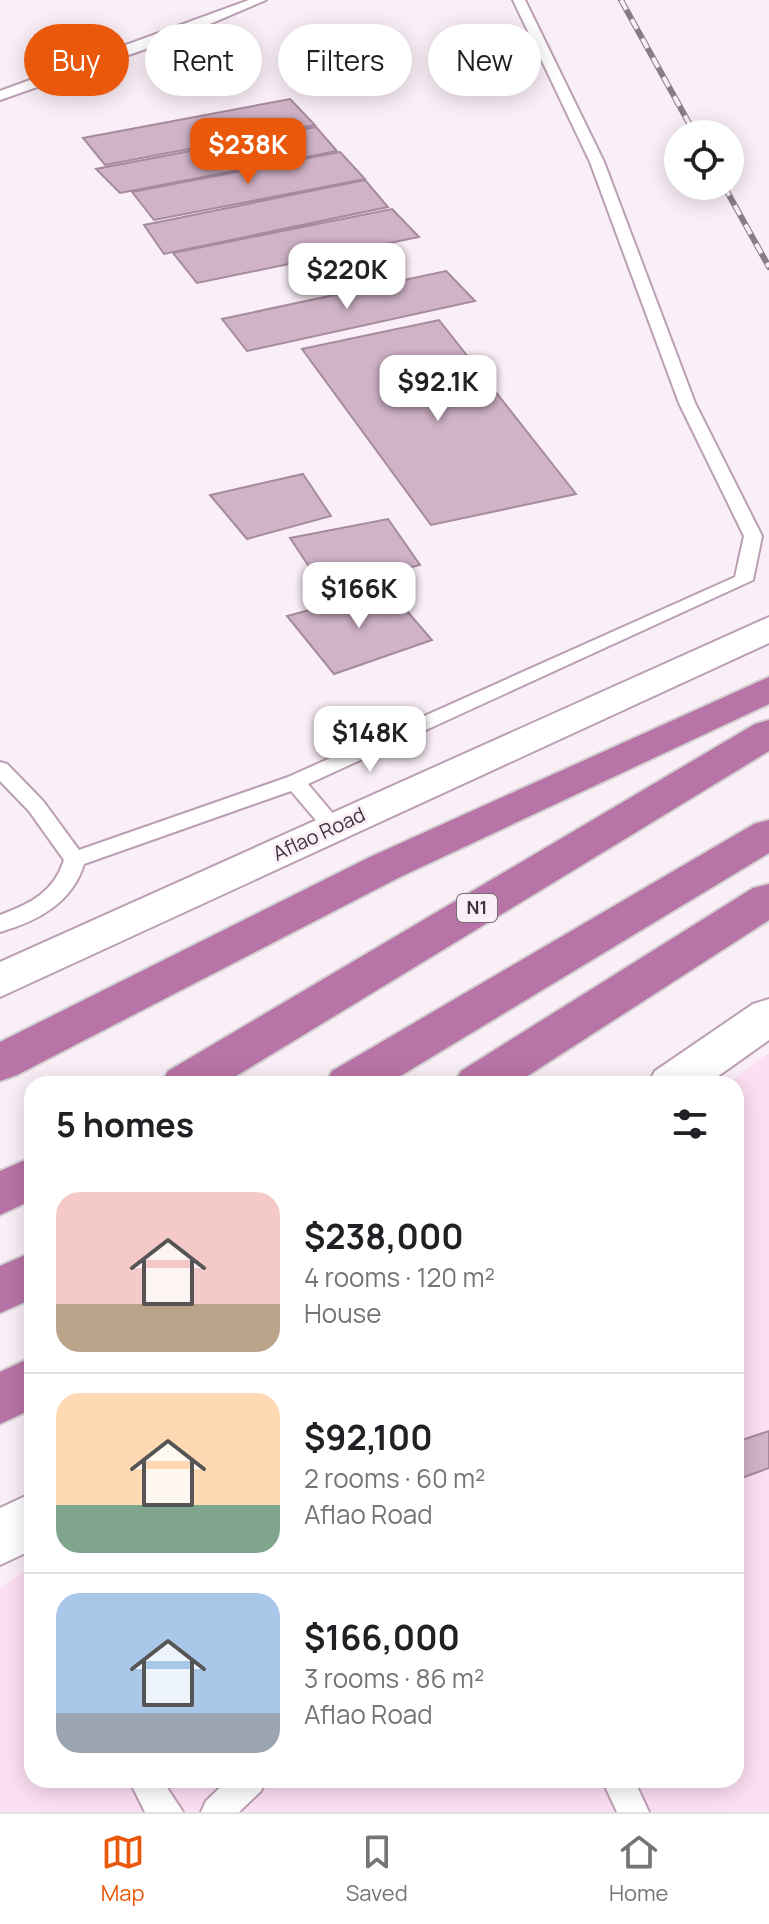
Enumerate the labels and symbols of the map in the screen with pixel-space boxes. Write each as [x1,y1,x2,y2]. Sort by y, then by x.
pin: $238K [192,118,304,186]
pin: $220K [291,243,403,311]
pin: $92.1K [373,355,503,423]
pin: $166K [303,562,415,630]
pin: $148K [314,706,426,774]
street label: Aflao Road [268,800,369,867]
road number: N1 [457,894,497,922]

